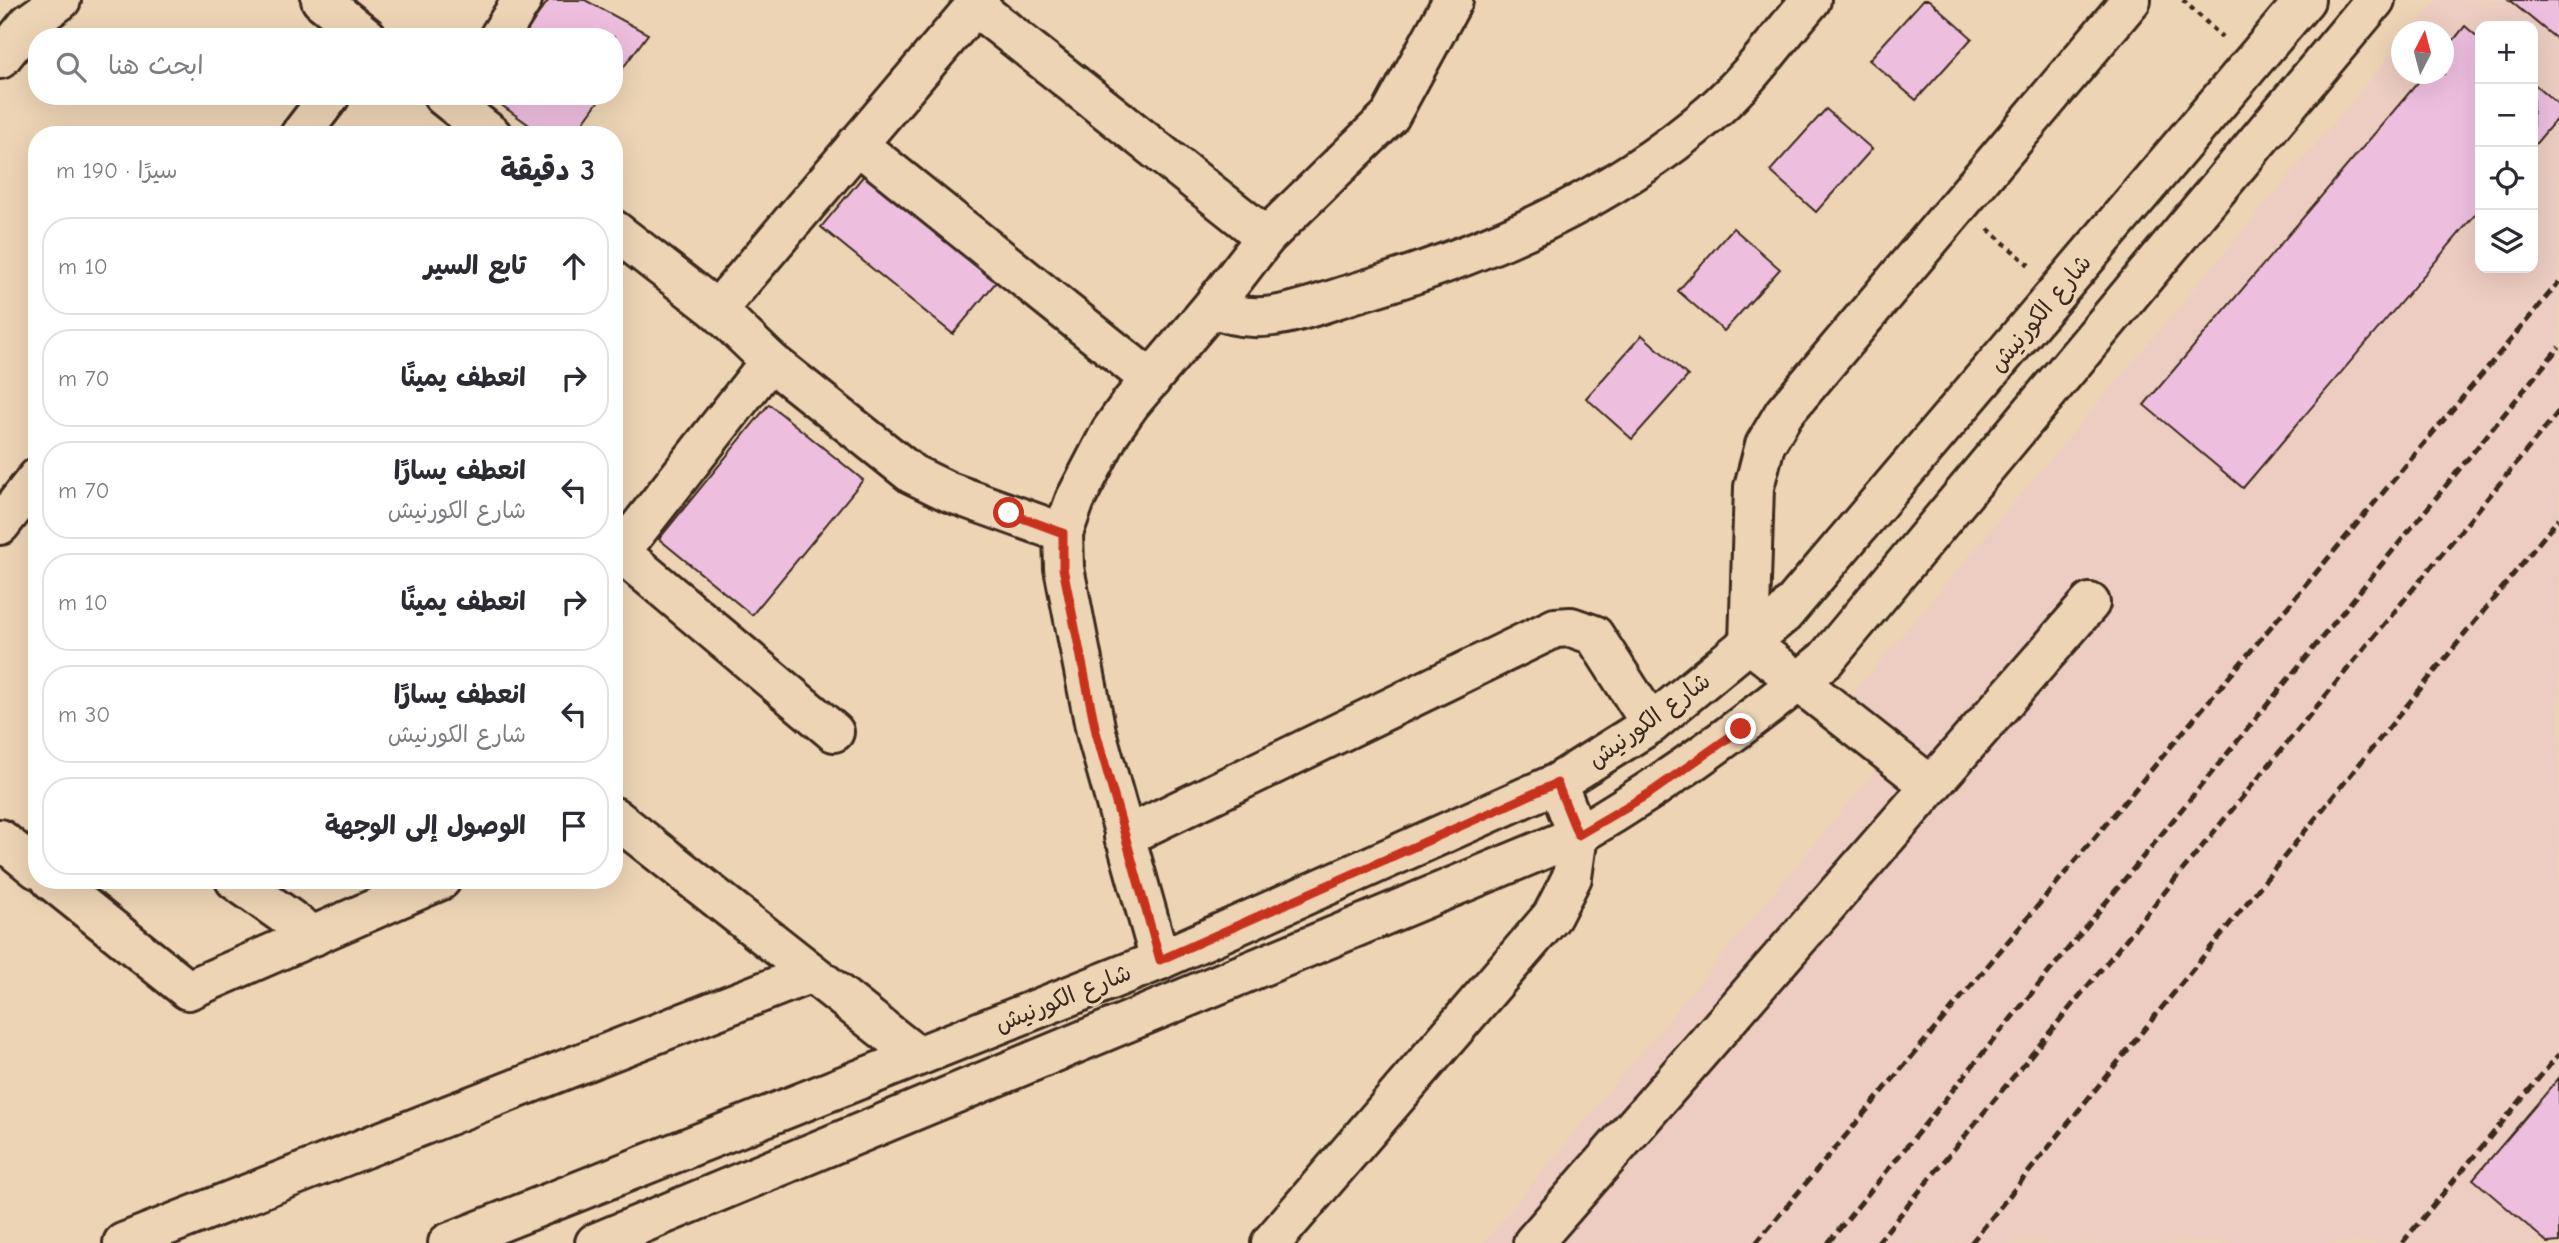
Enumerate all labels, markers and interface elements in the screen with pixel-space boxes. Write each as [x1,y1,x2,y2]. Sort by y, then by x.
north arrow [2391,21,2454,84]
map controls [2475,21,2538,273]
button: + [2475,21,2538,84]
search box [28,28,623,105]
icon: search [52,48,90,86]
text: ابحث هنا [108,51,204,81]
button: − [2475,84,2538,147]
button: locate [2475,147,2538,210]
text: 3 دقيقة [500,153,595,188]
text: سيرًا · 190 m [56,157,177,184]
button: layers [2475,210,2538,273]
icon: ahead [555,247,593,285]
street label: شارع الكورنيش [1983,249,2099,379]
text: تابع السير [424,251,526,281]
text: 10 m [58,253,108,280]
icon: right [555,359,593,397]
text: انعطف يمينًا [401,363,526,393]
text: 70 m [58,365,110,392]
text: انعطف يسارًا [394,456,526,486]
icon: left [555,471,593,509]
text: 70 m [58,477,110,504]
text: شارع الكورنيش [388,497,526,524]
route start [993,497,1024,528]
icon: right [555,583,593,621]
text: انعطف يمينًا [401,587,526,617]
text: 10 m [58,589,108,616]
street label: شارع الكورنيش [1582,666,1717,776]
text: انعطف يسارًا [394,680,526,710]
icon: left [555,695,593,733]
text: 30 m [58,701,110,728]
route end [1725,713,1756,744]
text: شارع الكورنيش [388,721,526,748]
icon: arrive [555,807,593,845]
text: الوصول إلى الوجهة [325,811,526,841]
street label: شارع الكورنيش [991,958,1136,1041]

